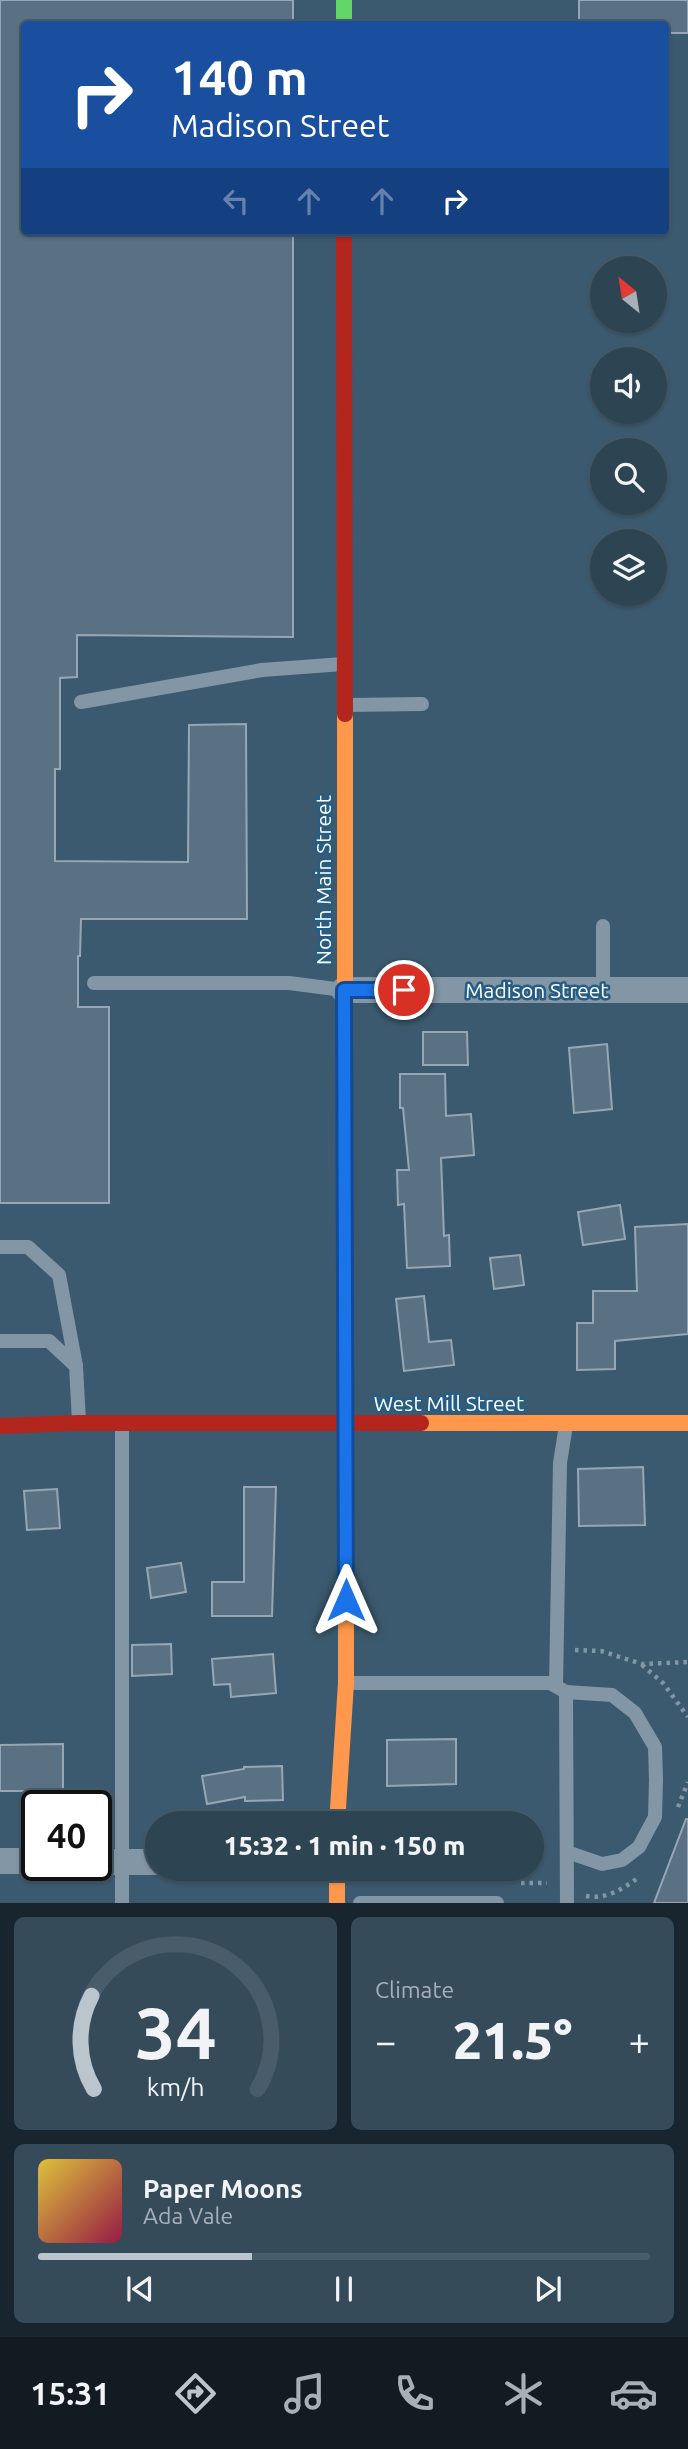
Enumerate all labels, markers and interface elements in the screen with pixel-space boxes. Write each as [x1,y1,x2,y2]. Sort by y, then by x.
icon: right [56,49,147,140]
text: 140 m [171,49,308,104]
text: Madison Street [171,107,389,143]
icon: left [217,182,255,220]
icon: ahead [290,182,328,220]
icon: ahead [363,182,401,220]
icon: right [436,182,474,220]
north arrow [590,256,667,332]
map controls [590,256,667,606]
button: sound [590,347,667,424]
button: search [590,438,667,515]
button: layers [590,529,667,606]
street label: North Main Street [311,795,335,965]
pin [374,960,434,1020]
icon: arrive [385,971,423,1009]
street label: Madison Street [465,978,609,1002]
street label: West Mill Street [374,1391,524,1415]
position arrow [309,1563,383,1637]
speed limit sign: 40 [21,1790,112,1881]
text: 15:32 · 1 min · 150 m [224,1831,465,1860]
text: Climate [375,1977,454,2002]
text: 34 [134,1992,217,2074]
text: 21.5° [453,2011,572,2069]
text: − [375,2020,396,2062]
text: + [629,2020,650,2062]
text: km/h [147,2073,204,2101]
text: Paper Moons [143,2174,302,2203]
text: Ada Vale [143,2203,233,2228]
icon: previous [121,2270,159,2308]
icon: pause [325,2270,363,2308]
icon: next [529,2270,567,2308]
icon: directions [171,2369,220,2418]
icon: music [280,2369,329,2418]
icon: phone [390,2369,439,2418]
icon: climate [499,2369,548,2418]
icon: car [609,2369,658,2418]
text: 15:31 [30,2375,110,2411]

